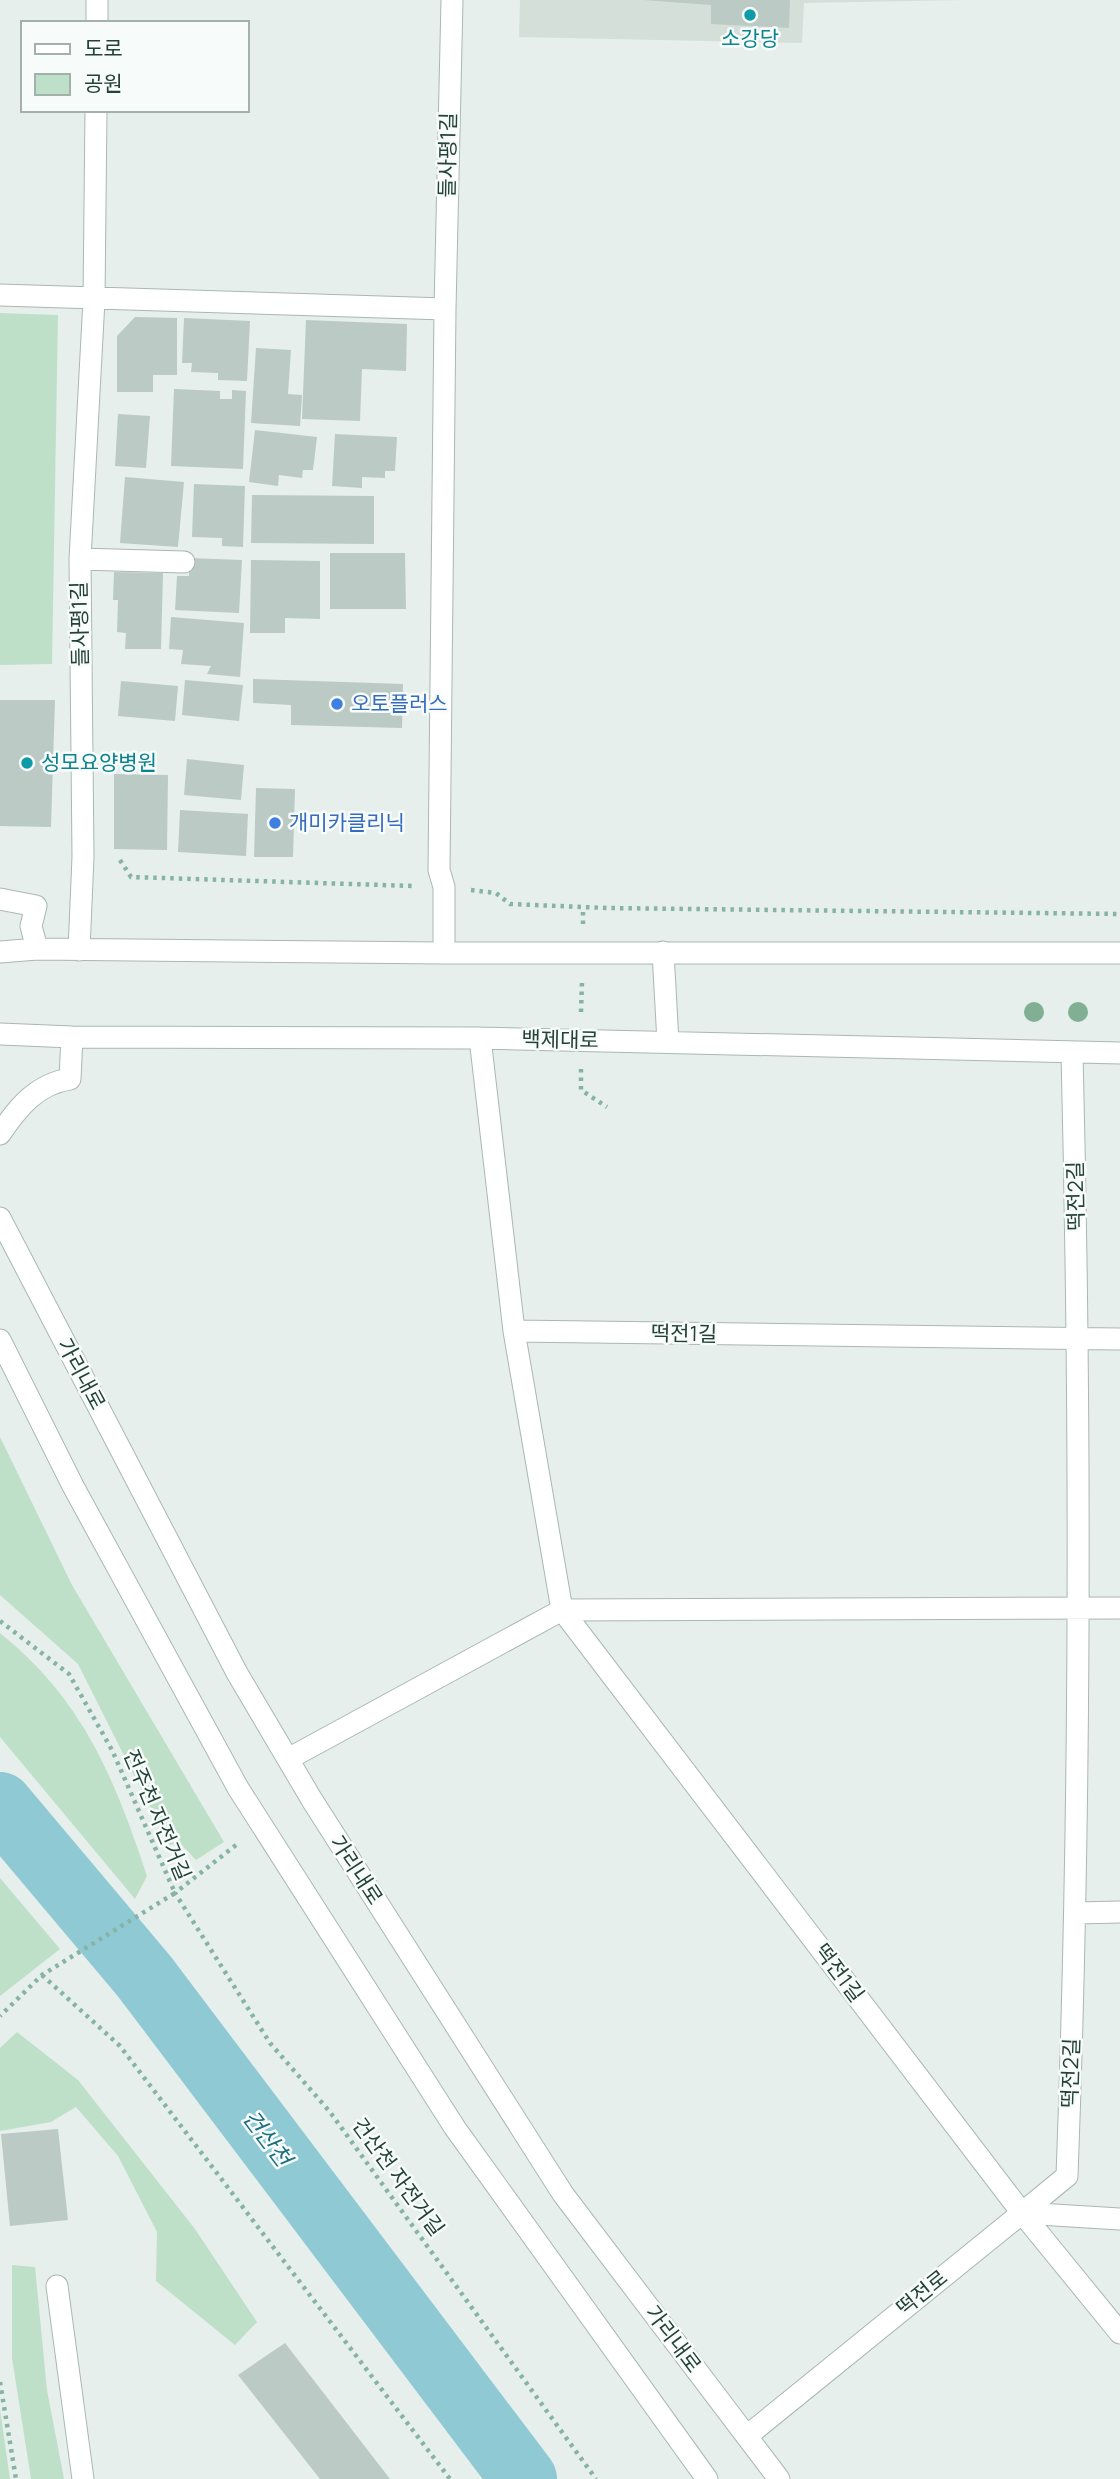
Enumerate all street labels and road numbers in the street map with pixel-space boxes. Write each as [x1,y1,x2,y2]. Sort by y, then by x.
street label: 들사평1길 [432,112,462,198]
street label: 들사평1길 [64,581,94,667]
street label: 백제대로 [521,1024,599,1054]
street label: 떡전2길 [1060,1161,1090,1231]
street label: 떡전1길 [651,1318,717,1348]
street label: 가리내로 [51,1333,112,1414]
street label: 전주천 자전거길 [118,1745,198,1884]
street label: 가리내로 [324,1829,390,1909]
street label: 떡전1길 [809,1938,871,2007]
street label: 떡전2길 [1055,2038,1085,2108]
street label: 건산천 자전거길 [346,2112,451,2241]
street label: 떡전로 [890,2263,953,2321]
street label: 가리내로 [639,2299,708,2378]

